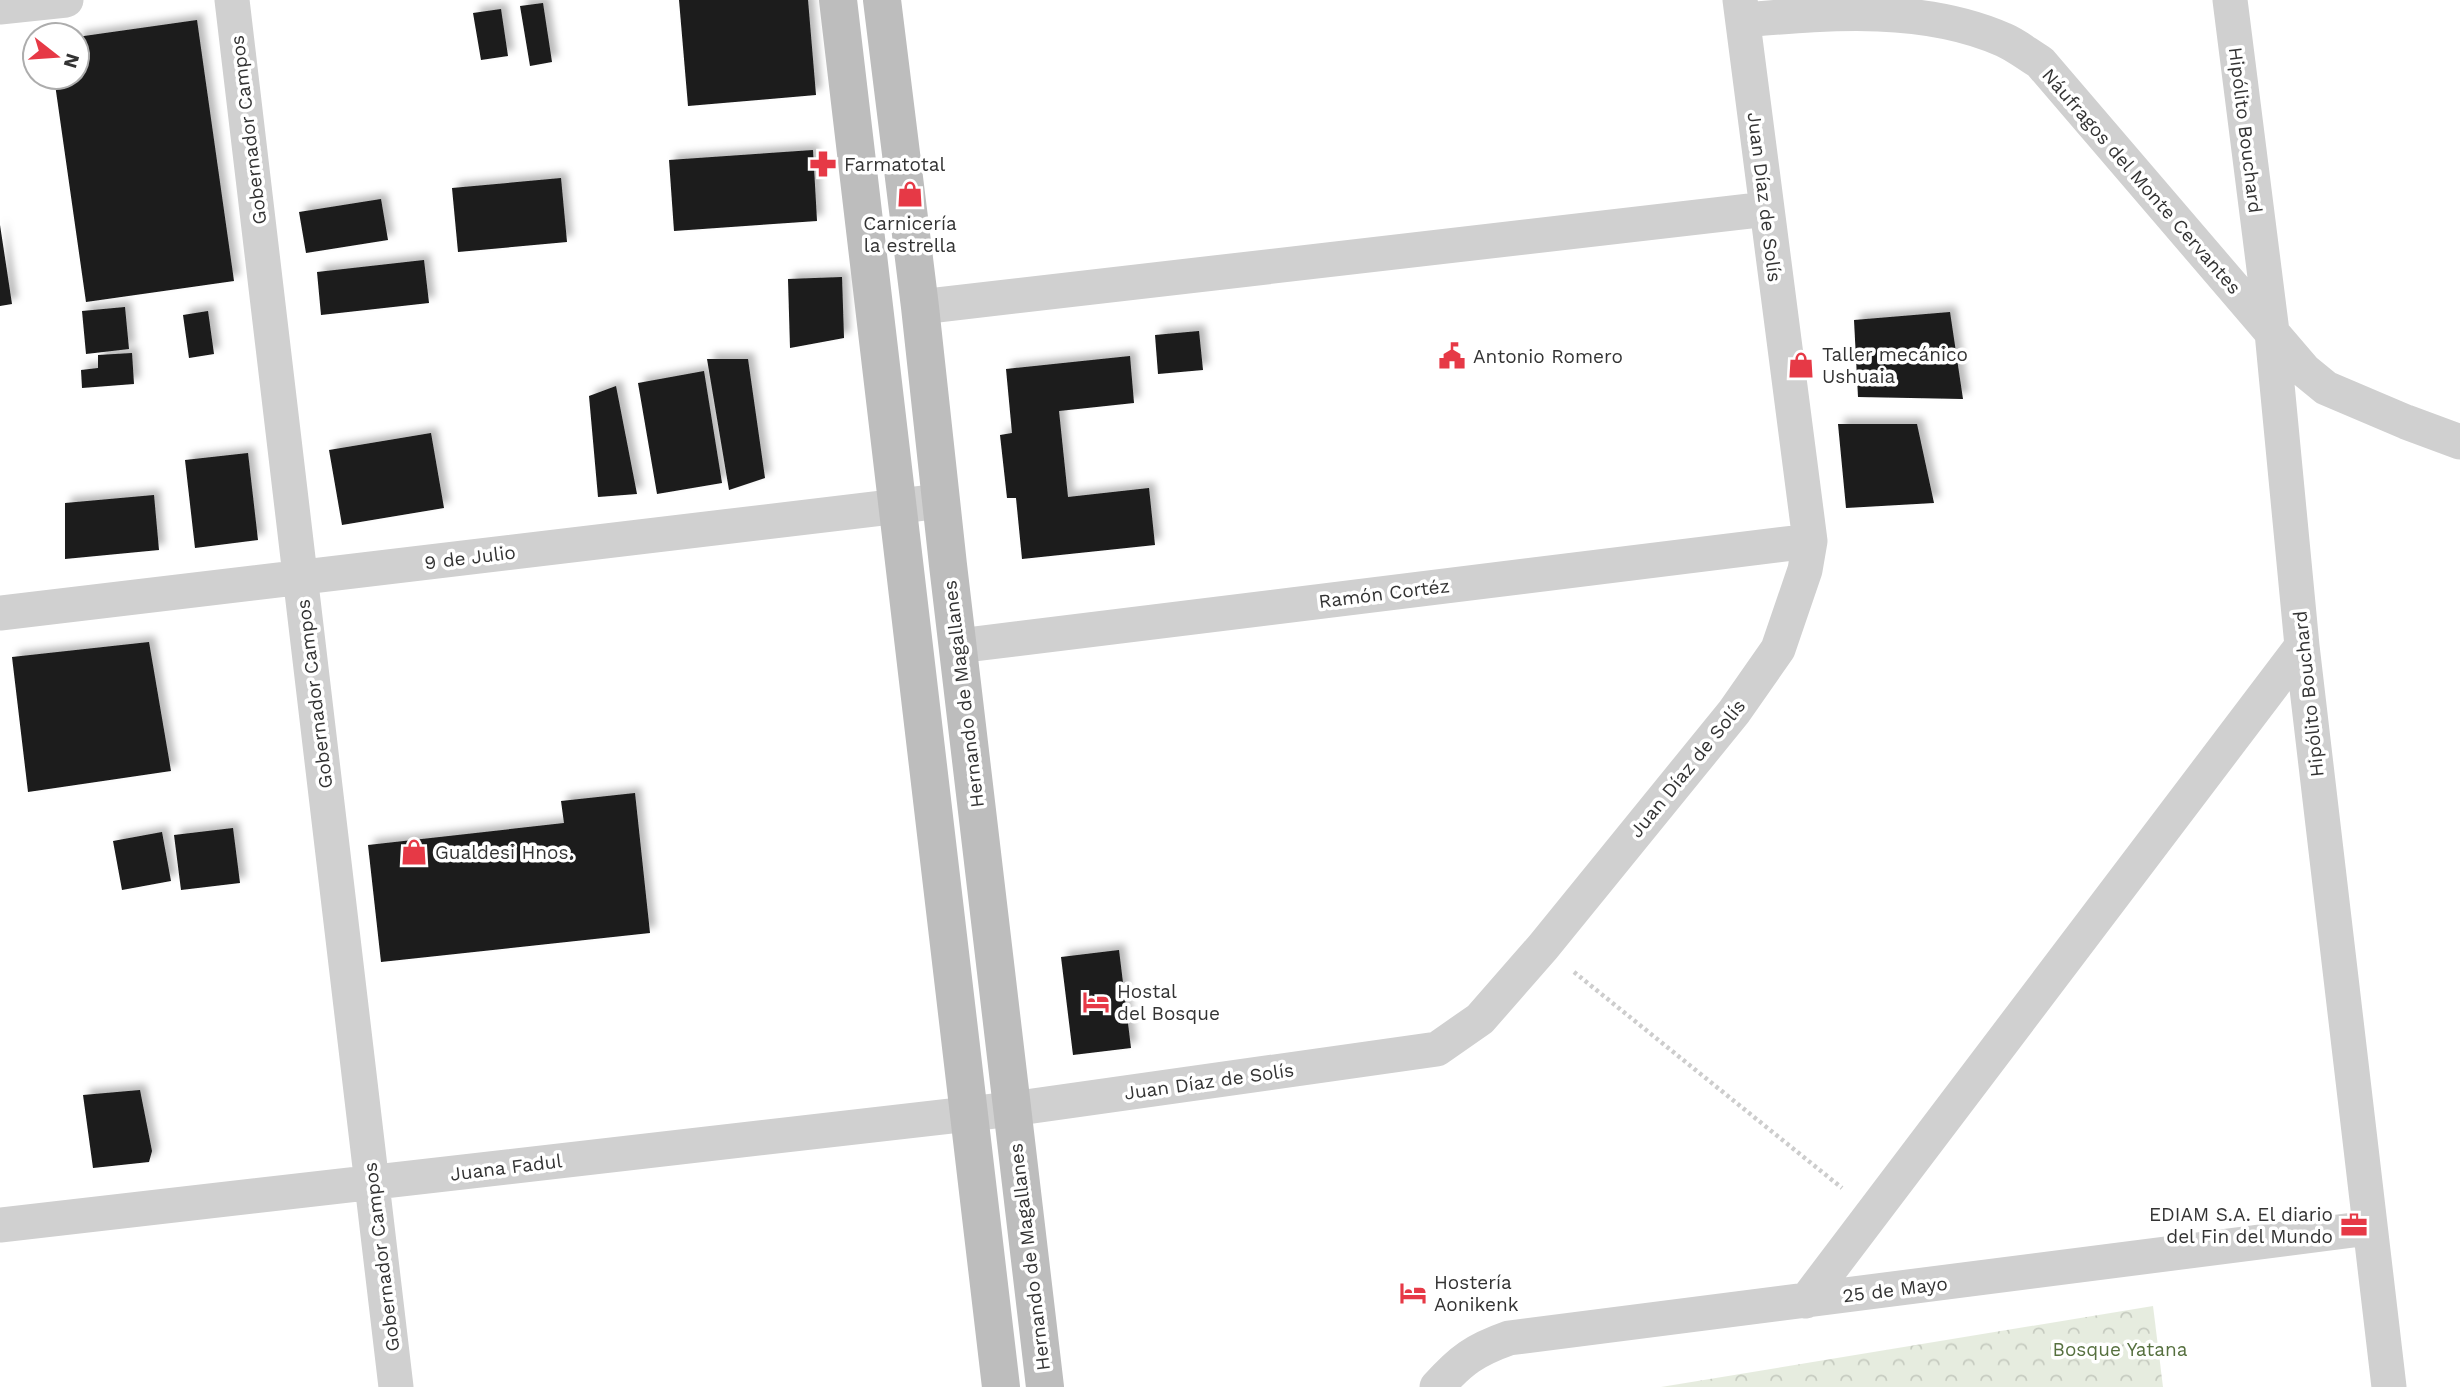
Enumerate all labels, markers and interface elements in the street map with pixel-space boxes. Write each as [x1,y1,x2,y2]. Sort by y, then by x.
north arrow [21,21,91,91]
street label: Gobernador Campos [225,34,272,226]
street label: Hipólito Bouchard [2224,46,2267,214]
text: N [59,51,85,71]
street label: Náufragos del Monte Cervantes [2037,64,2246,299]
street label: Juan Díaz de Solís [1743,111,1786,283]
pharmacy icon: Farmatotal [808,149,838,179]
place label: Farmatotal [844,153,946,176]
shop icon: Carnicería la estrella [895,179,925,209]
place label: Carnicería la estrella [863,212,957,257]
public building icon: Antonio Romero [1437,341,1467,371]
place label: Taller mecánico Ushuaia [1822,343,1968,388]
place label: Antonio Romero [1473,345,1623,368]
shop icon: Taller mecánico Ushuaia [1786,350,1816,380]
street label: 9 de Julio [423,540,517,574]
street label: Ramón Cortéz [1317,574,1451,613]
street label: Hernando de Magallanes [938,579,989,809]
street label: Gobernador Campos [291,598,338,790]
street label: Hipólito Bouchard [2288,610,2329,778]
street label: Juan Díaz de Solís [1625,695,1750,842]
shop icon: Gualdesi Hnos. [399,837,429,867]
place label: Gualdesi Hnos. [435,841,574,864]
place label: Hostal del Bosque [1117,980,1220,1025]
hotel icon: Hostal del Bosque [1081,987,1111,1017]
street label: Juan Díaz de Solís [1123,1058,1295,1105]
street label: Hernando de Magallanes [1004,1142,1055,1372]
street label: Juana Fadul [449,1149,563,1186]
street label: Gobernador Campos [358,1161,405,1353]
place label: EDIAM S.A. El diario del Fin del Mundo [2149,1203,2333,1248]
office icon: EDIAM S.A. El diario del Fin del Mundo [2339,1210,2369,1240]
place label: Hostería Aonikenk [1434,1271,1519,1316]
street label: 25 de Mayo [1841,1272,1949,1307]
hotel icon: Hostería Aonikenk [1398,1278,1428,1308]
park label: Bosque Yatana [2053,1338,2188,1361]

